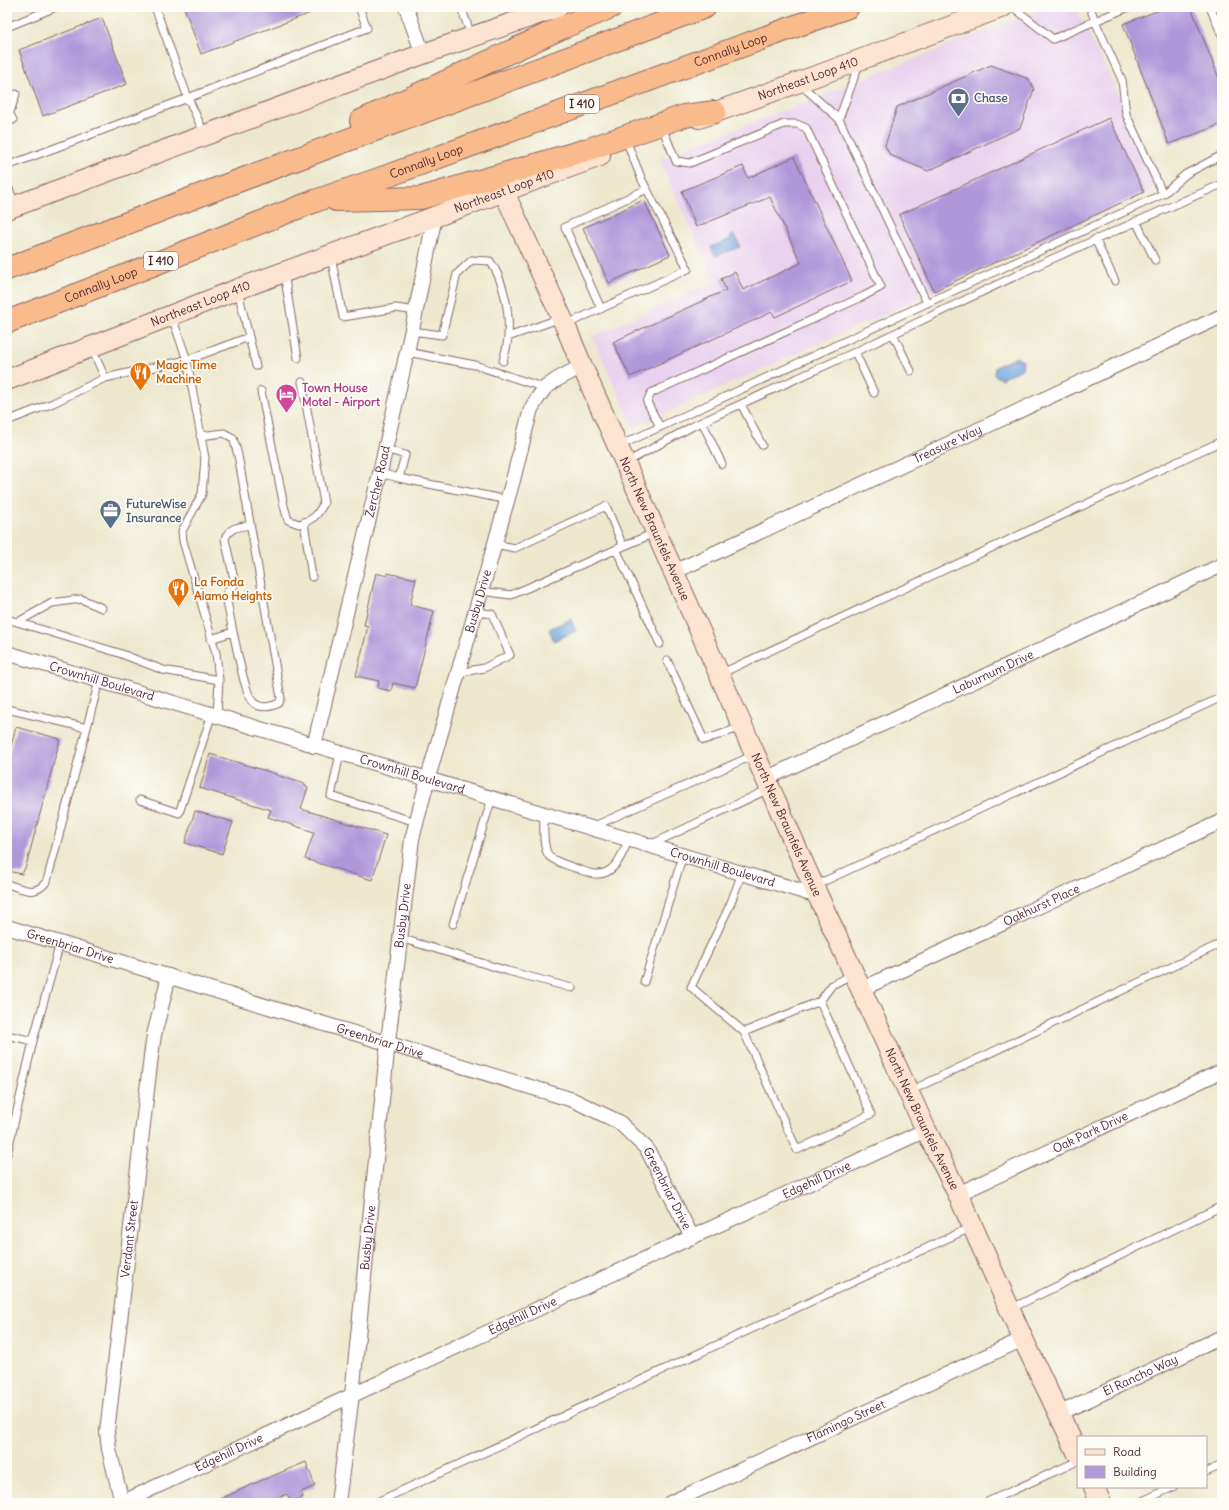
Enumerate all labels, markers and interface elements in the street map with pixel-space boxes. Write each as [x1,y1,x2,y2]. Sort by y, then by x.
street label: Connally Loop [692,29,769,70]
street label: Northeast Loop 410 [756,53,860,103]
bank icon: Chase [946,85,972,118]
place label: Chase [974,90,1008,105]
road number: I 410 [565,95,599,113]
street label: Connally Loop [387,141,465,181]
street label: Northeast Loop 410 [452,165,556,216]
road number: I 410 [144,252,178,270]
street label: Connally Loop [62,263,140,306]
street label: Northeast Loop 410 [148,277,252,330]
place label: Magic Time Machine [156,357,217,386]
restaurant icon: Magic Time Machine [127,359,153,392]
place label: Town House Motel - Airport [302,380,381,410]
hotel icon: Town House Motel - Airport [273,382,299,415]
street label: Treasure Way [911,421,984,466]
street label: Zercher Road [362,444,393,519]
street label: North New Braunfels Avenue [617,455,693,603]
place label: FutureWise Insurance [126,496,187,525]
office icon: FutureWise Insurance [98,498,124,531]
street label: Busby Drive [462,568,494,634]
place label: La Fonda Alamo Heights [194,574,273,604]
restaurant icon: La Fonda Alamo Heights [165,576,191,609]
street label: Laburnum Drive [950,646,1036,697]
street label: Crownhill Boulevard [48,658,156,704]
street label: Crownhill Boulevard [358,751,467,797]
street label: North New Braunfels Avenue [748,751,825,899]
street label: Crownhill Boulevard [668,844,777,890]
street label: Oakhurst Place [1001,881,1082,929]
street label: Busby Drive [391,882,414,949]
street label: Greenbriar Drive [25,925,116,966]
street label: Greenbriar Drive [335,1020,426,1061]
street label: North New Braunfels Avenue [882,1046,963,1192]
street label: Oak Park Drive [1050,1108,1130,1156]
street label: Greenbriar Drive [640,1145,695,1232]
street label: Edgehill Drive [780,1157,853,1202]
street label: Verdant Street [117,1199,141,1279]
street label: Busby Drive [357,1205,378,1271]
street label: Edgehill Drive [486,1293,559,1338]
street label: El Rancho Way [1100,1351,1180,1399]
street label: Flamingo Street [804,1396,887,1445]
street label: Edgehill Drive [192,1430,265,1475]
legend [1077,1436,1207,1488]
text: Road [1113,1444,1141,1459]
text: Building [1113,1464,1157,1479]

